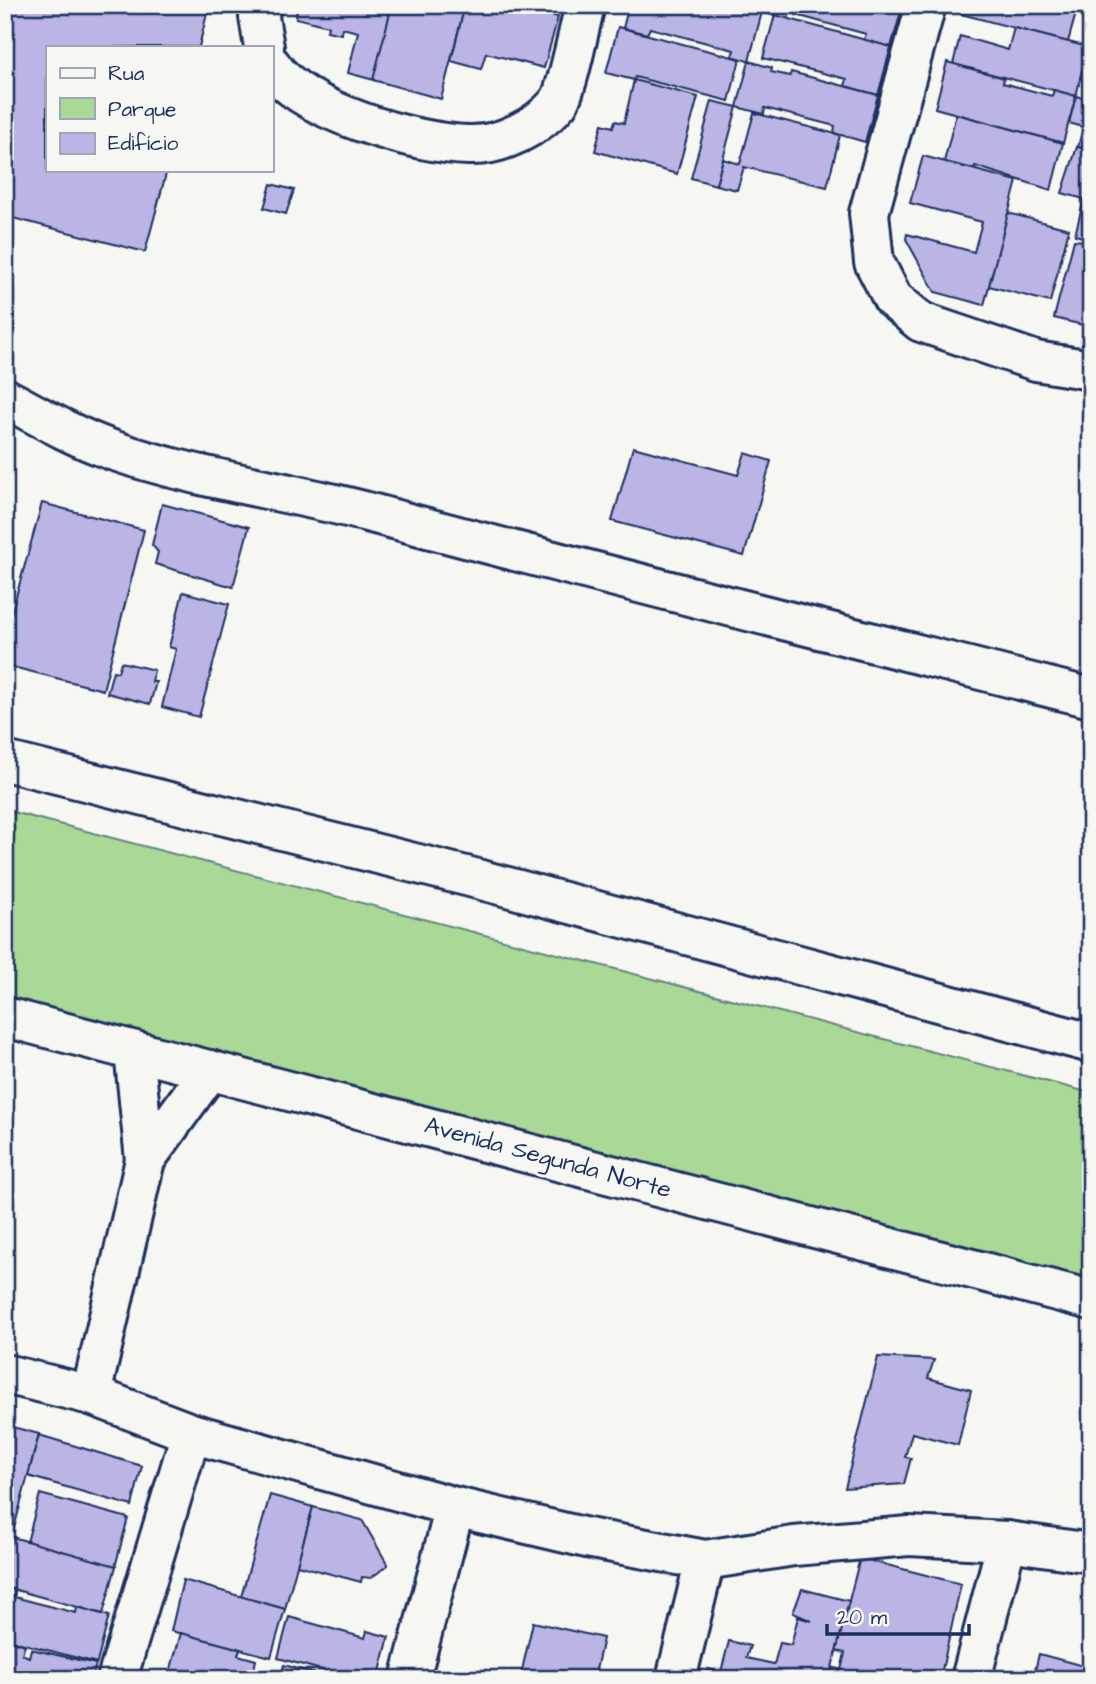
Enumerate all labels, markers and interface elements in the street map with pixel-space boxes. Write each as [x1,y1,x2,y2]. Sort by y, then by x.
legend [46,46,273,172]
text: Rua [108,59,145,88]
text: Parque [108,95,176,124]
text: Edifício [108,129,178,158]
street label: Avenida Segunda Norte [420,1109,675,1208]
scale bar [827,1593,968,1637]
text: 20 m [837,1603,888,1632]

